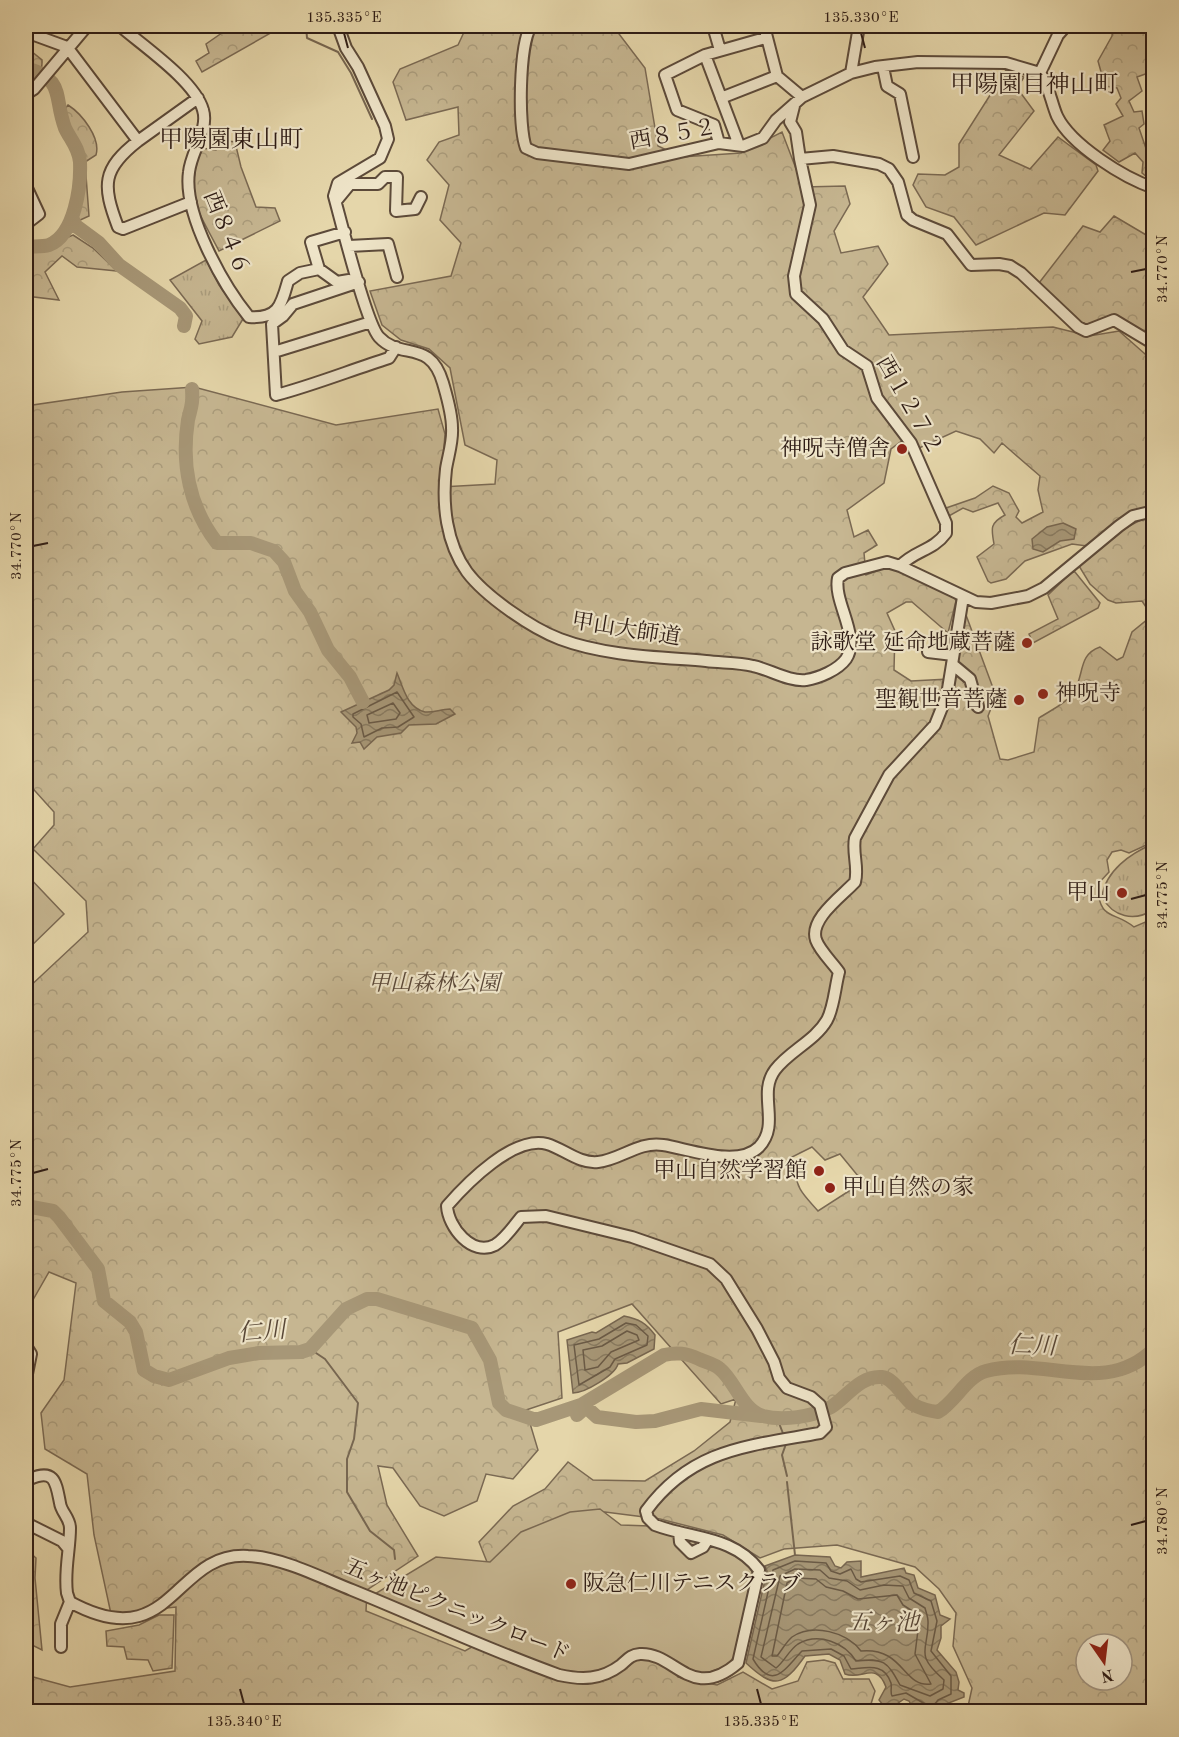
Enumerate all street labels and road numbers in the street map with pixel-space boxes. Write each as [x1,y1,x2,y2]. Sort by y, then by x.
street label: 西８５２ [627,115,718,153]
street label: 西８４６ [199,187,255,278]
street label: 西１２７２ [872,352,948,459]
street label: 甲山大師道 [570,609,682,649]
street label: 五ヶ池ピクニックロード [341,1554,573,1666]

